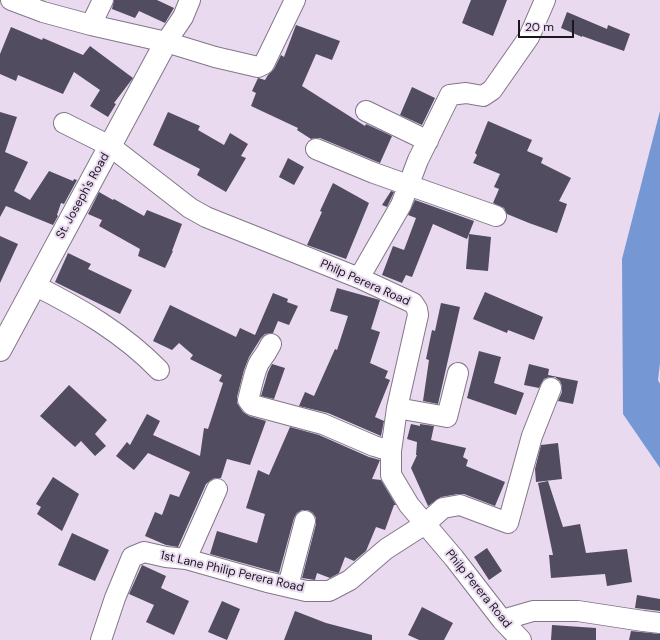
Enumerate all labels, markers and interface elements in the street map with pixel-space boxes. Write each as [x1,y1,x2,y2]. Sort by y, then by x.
scale bar [520,12,576,38]
text: 20 m [525,19,554,35]
street label: St. Joseph's Road [53,150,113,242]
street label: Philp Perera Road [318,257,412,309]
street label: Philp Perera Road [442,547,514,631]
street label: 1st Lane Philip Perera Road [159,548,305,596]

